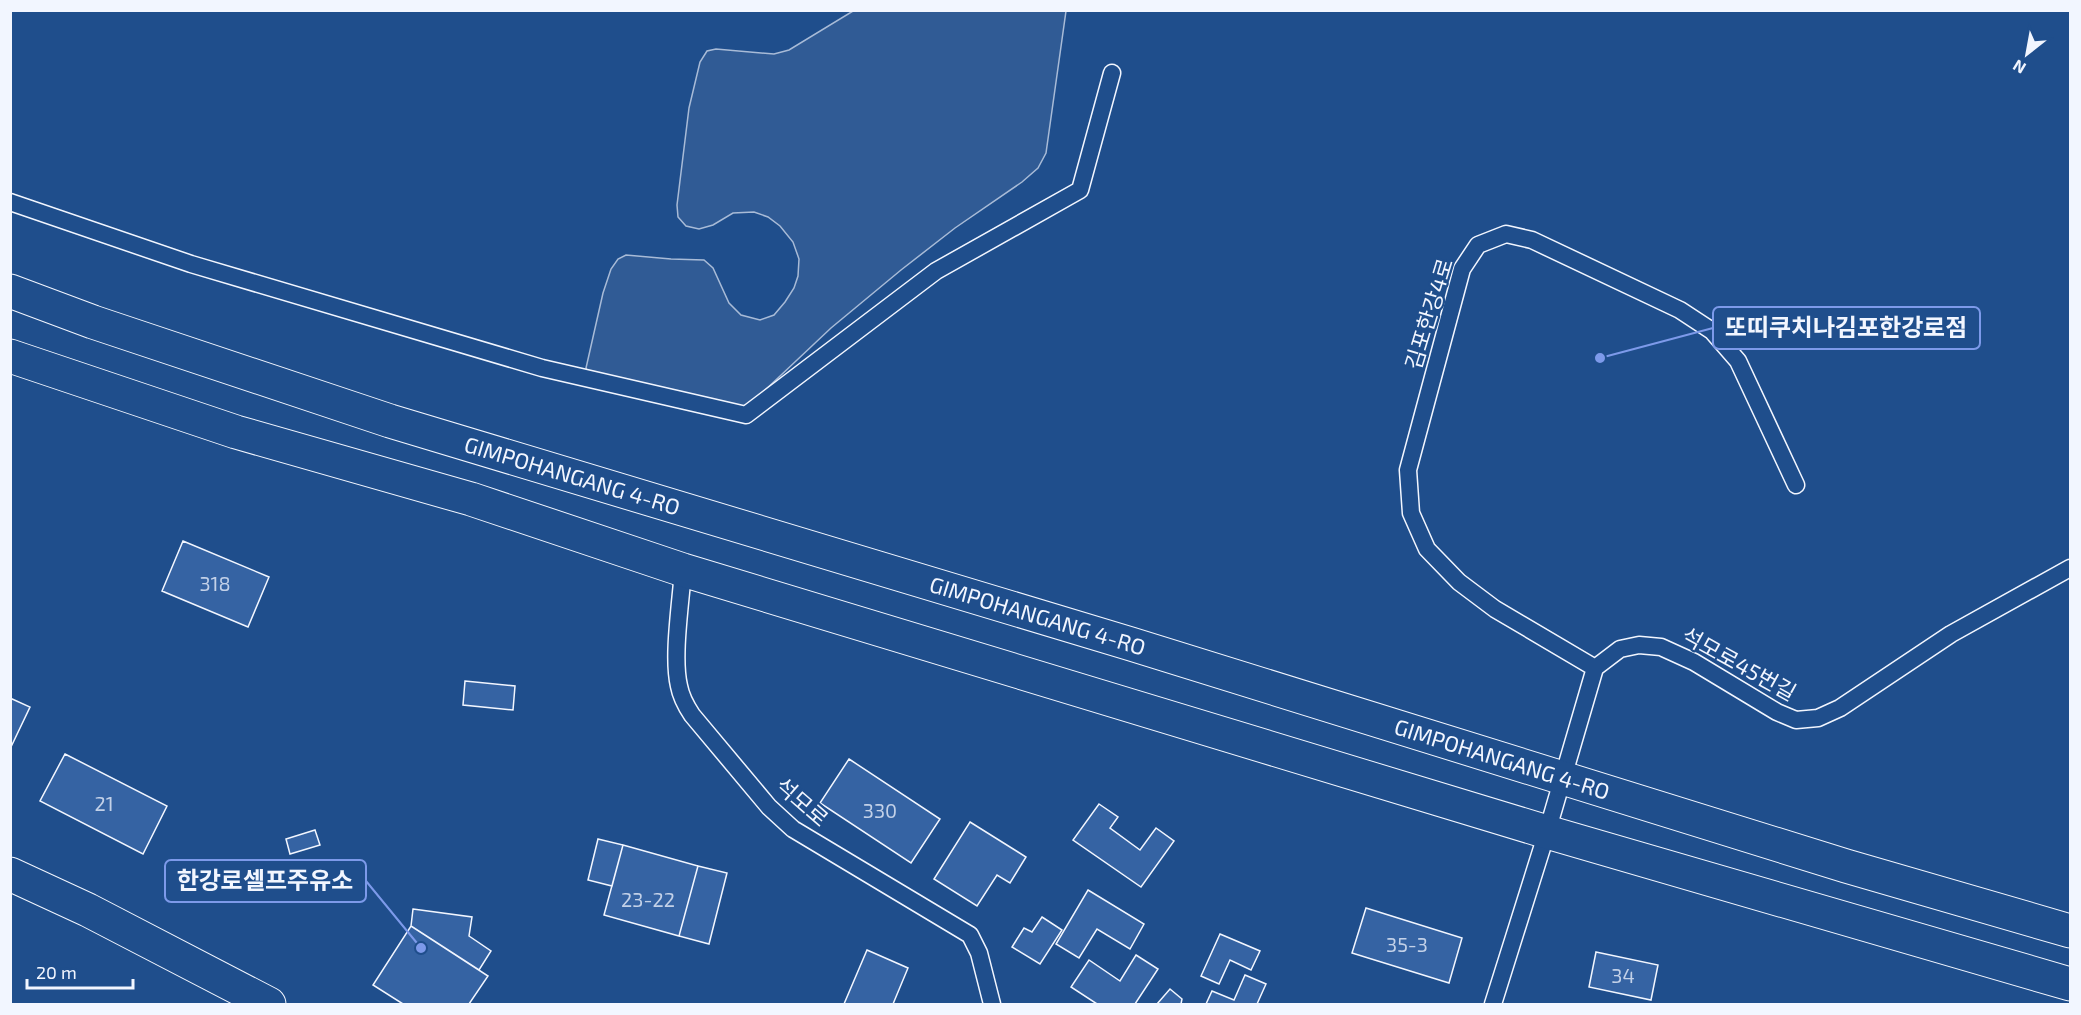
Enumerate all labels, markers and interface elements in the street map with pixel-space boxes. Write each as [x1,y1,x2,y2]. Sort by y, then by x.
north arrow [1997,24,2057,84]
text: N [2009,56,2029,78]
street label: 김포한강4로 [1399,255,1457,372]
callout: 또띠쿠치나김포한강로점 [1713,307,1980,349]
text: 또띠쿠치나김포한강로점 [1725,312,1967,341]
street label: GIMPOHANGANG 4-RO [462,430,684,520]
street label: GIMPOHANGANG 4-RO [927,570,1149,660]
house number: 318 [199,571,231,595]
street label: 석모로45번길 [1678,621,1801,705]
street label: GIMPOHANGANG 4-RO [1392,713,1613,804]
street label: 석모로 [771,772,834,831]
house number: 21 [94,791,114,815]
house number: 330 [863,798,897,822]
callout: 한강로셀프주유소 [165,860,366,902]
text: 한강로셀프주유소 [177,865,353,894]
house number: 23-22 [621,887,675,911]
house number: 35-3 [1386,932,1428,956]
scale bar [27,952,134,990]
text: 20 m [36,961,77,983]
house number: 34 [1611,963,1635,987]

